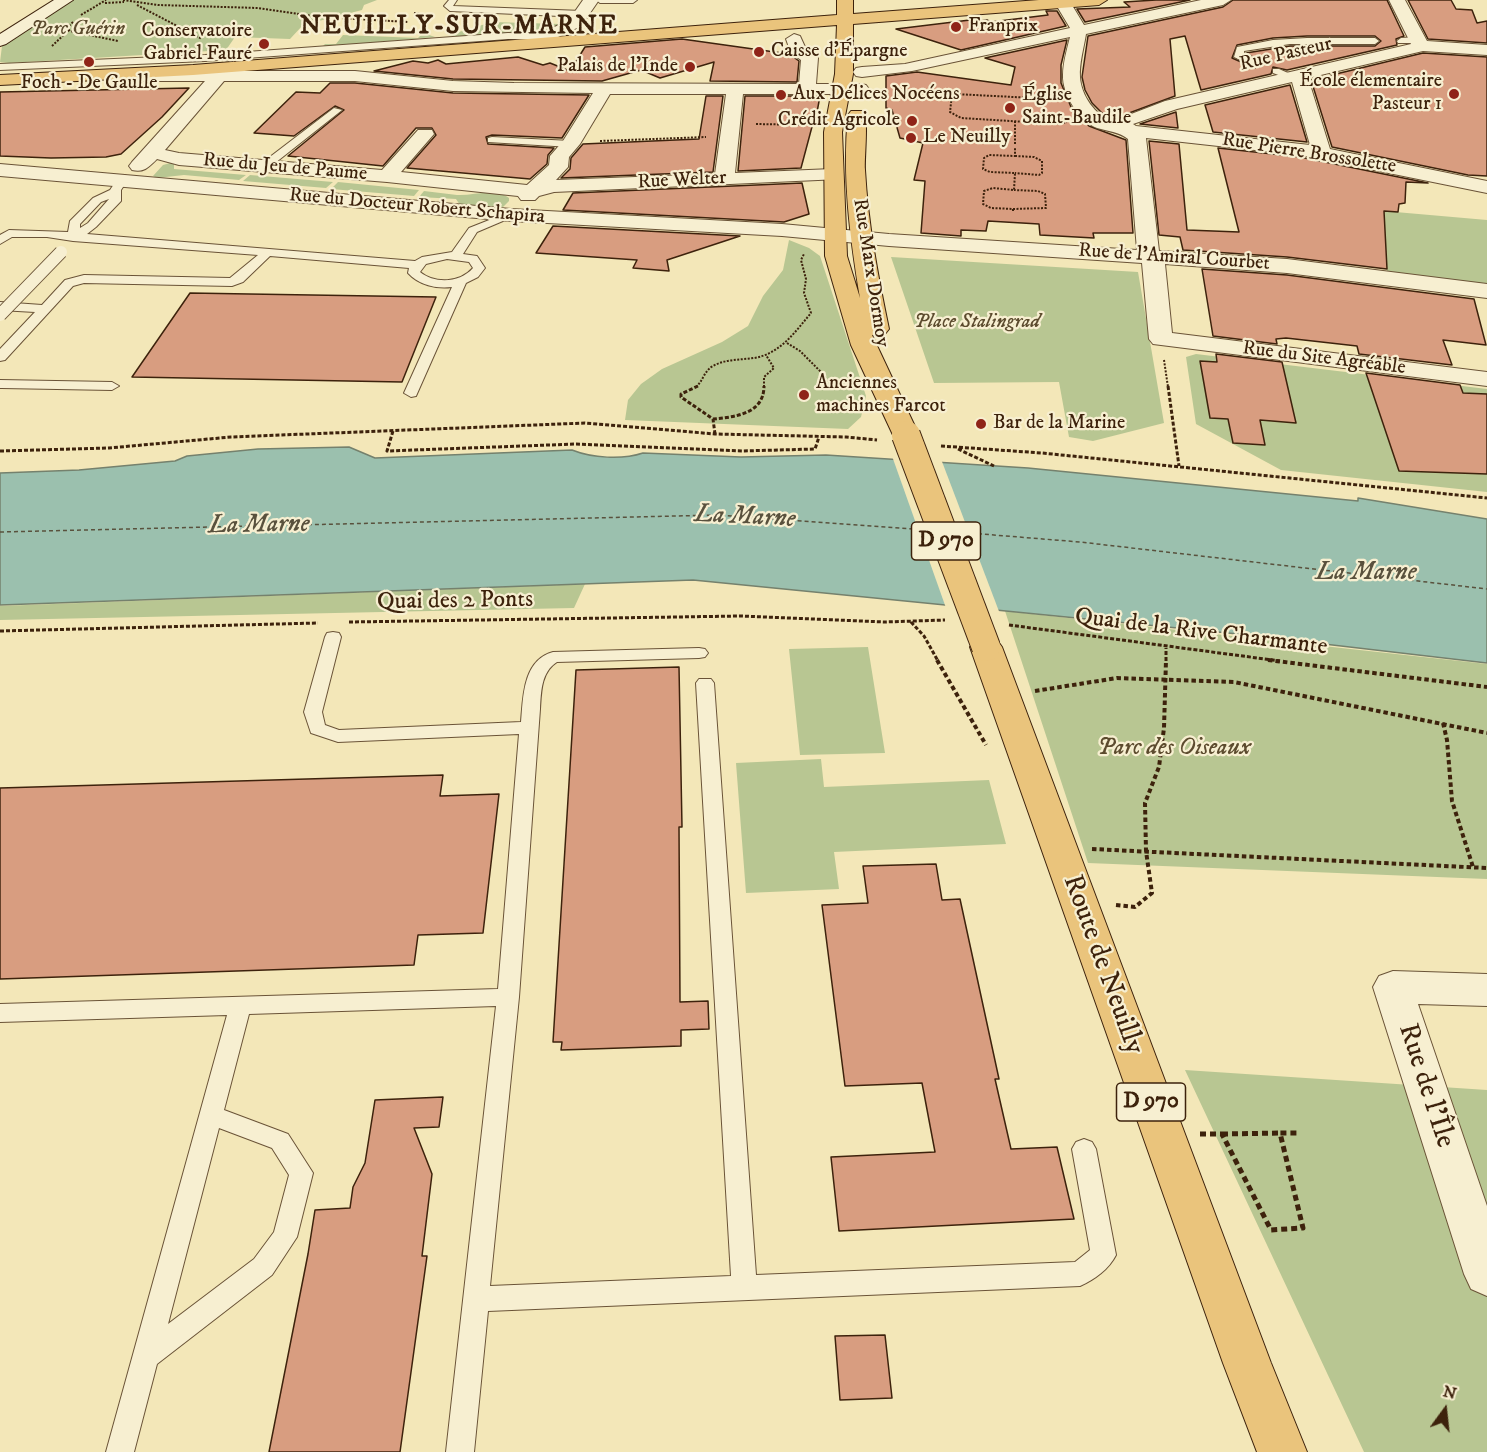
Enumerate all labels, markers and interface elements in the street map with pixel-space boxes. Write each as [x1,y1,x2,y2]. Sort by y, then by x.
district label: NEUILLY-SUR-MARNE [300,12,618,44]
place label: Franprix [968,15,1038,39]
park label: Parc Guérin [31,18,125,42]
place label: Conservatoire Gabriel Fauré [142,20,252,67]
marker: Franprix [949,20,963,34]
street label: Rue Pasteur [1237,33,1335,77]
marker: Conservatoire Gabriel Fauré [257,37,271,51]
place label: Caisse d'Épargne [771,40,908,64]
marker: Caisse d'Épargne [752,45,766,59]
marker: Foch - De Gaulle [82,55,96,69]
place label: Palais de l'Inde [557,55,678,79]
marker: Palais de l'Inde [683,60,697,74]
place label: École élementaire Pasteur 1 [1299,70,1442,117]
place label: Foch - De Gaulle [21,72,157,96]
place label: Aux Délices Nocéens [793,83,960,107]
place label: Église Saint-Baudile [1022,84,1131,131]
marker: École élementaire Pasteur 1 [1447,87,1461,101]
marker: Aux Délices Nocéens [774,88,788,102]
marker: Église Saint-Baudile [1003,101,1017,115]
place label: Crédit Agricole [778,109,900,133]
marker: Crédit Agricole [905,114,919,128]
place label: Le Neuilly [923,126,1010,150]
street label: Rue Pierre Brossolette [1220,128,1398,180]
marker: Le Neuilly [904,131,918,145]
street label: Rue du Jeu de Paume [202,149,368,187]
street label: Rue Welter [637,167,727,195]
street label: Rue du Docteur Robert Schapira [288,184,546,230]
street label: Rue Marx Dormoy [846,197,894,349]
street label: Rue de l'Amiral Courbet [1077,239,1271,277]
park label: Place Stalingrad [914,311,1040,335]
street label: Rue du Site Agréable [1241,337,1407,381]
place label: Anciennes machines Farcot [816,372,946,419]
marker: Anciennes machines Farcot [797,388,811,402]
place label: Bar de la Marine [993,412,1125,436]
marker: Bar de la Marine [974,417,988,431]
water label: La Marne [694,500,796,536]
water label: La Marne [208,510,310,542]
road number: D 970 [912,522,980,560]
water label: La Marne [1315,558,1417,590]
street label: Quai des 2 Ponts [377,586,533,618]
street label: Quai de la Rive Charmante [1073,603,1329,663]
park label: Parc des Oiseaux [1097,735,1251,763]
street label: Route de Neuilly [1054,871,1150,1059]
street label: Rue de l'Île [1389,1020,1461,1152]
road number: D 970 [1116,1083,1186,1121]
north arrow [1415,1380,1475,1440]
text: N [1441,1381,1459,1404]

